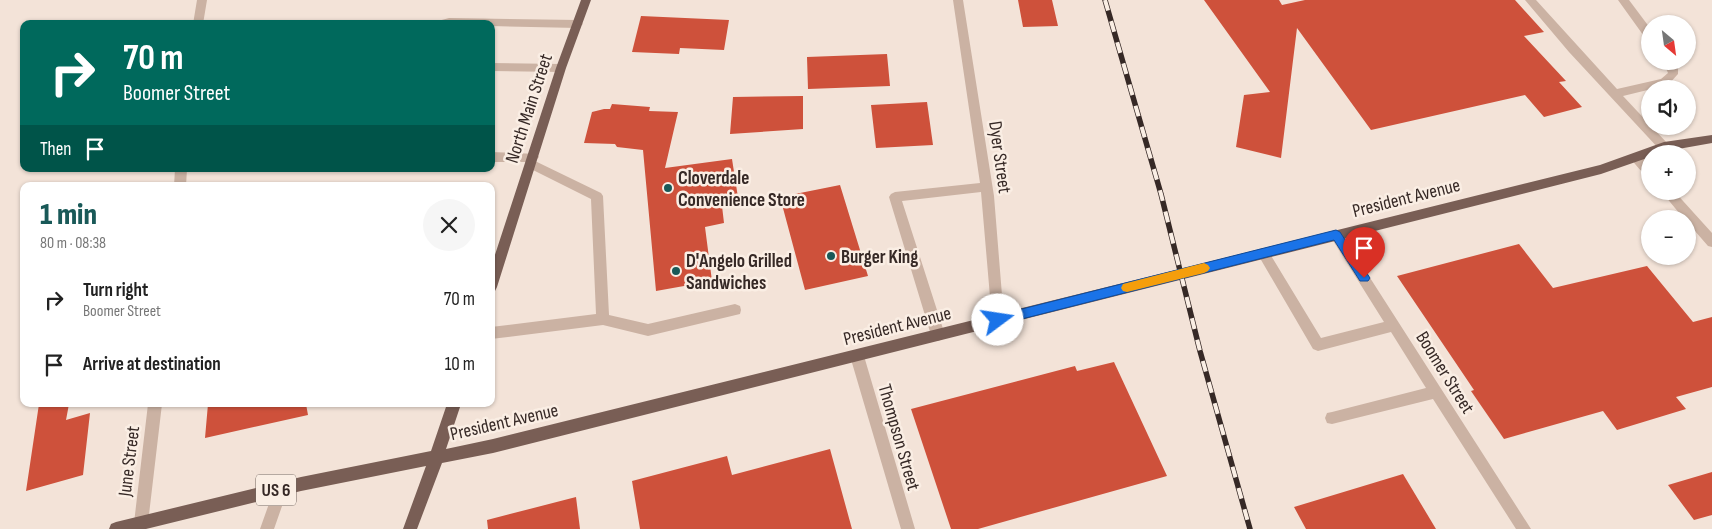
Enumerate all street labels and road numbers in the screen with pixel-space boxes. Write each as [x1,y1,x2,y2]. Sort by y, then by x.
street label: North Main Street [501,51,558,166]
street label: Dyer Street [983,120,1016,195]
street label: President Avenue [1350,174,1463,223]
street label: President Avenue [841,302,954,351]
street label: Boomer Street [1410,327,1479,418]
street label: Thompson Street [872,382,925,493]
street label: President Avenue [448,399,561,446]
street label: June Street [114,424,145,499]
road number: US 6 [256,474,296,506]

